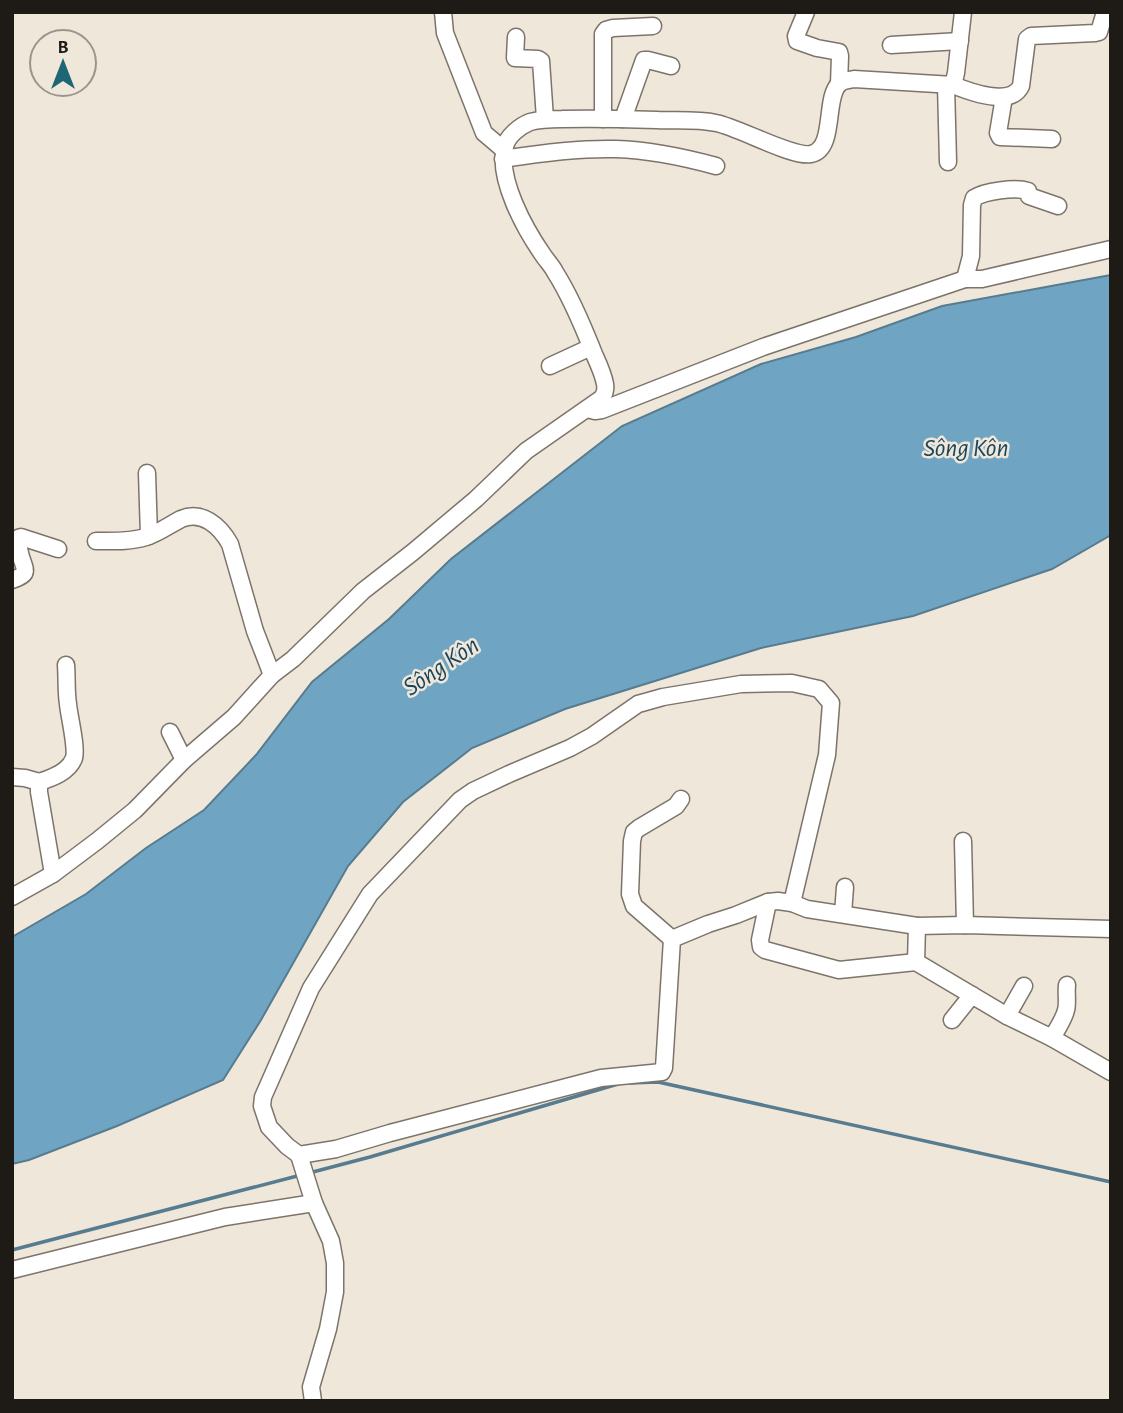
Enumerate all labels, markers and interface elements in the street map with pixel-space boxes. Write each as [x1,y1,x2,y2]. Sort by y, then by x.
north arrow [28,28,98,98]
text: B [57,38,69,57]
water label: Sông Kôn [923,435,1009,461]
water label: Sông Kôn [398,631,484,701]

